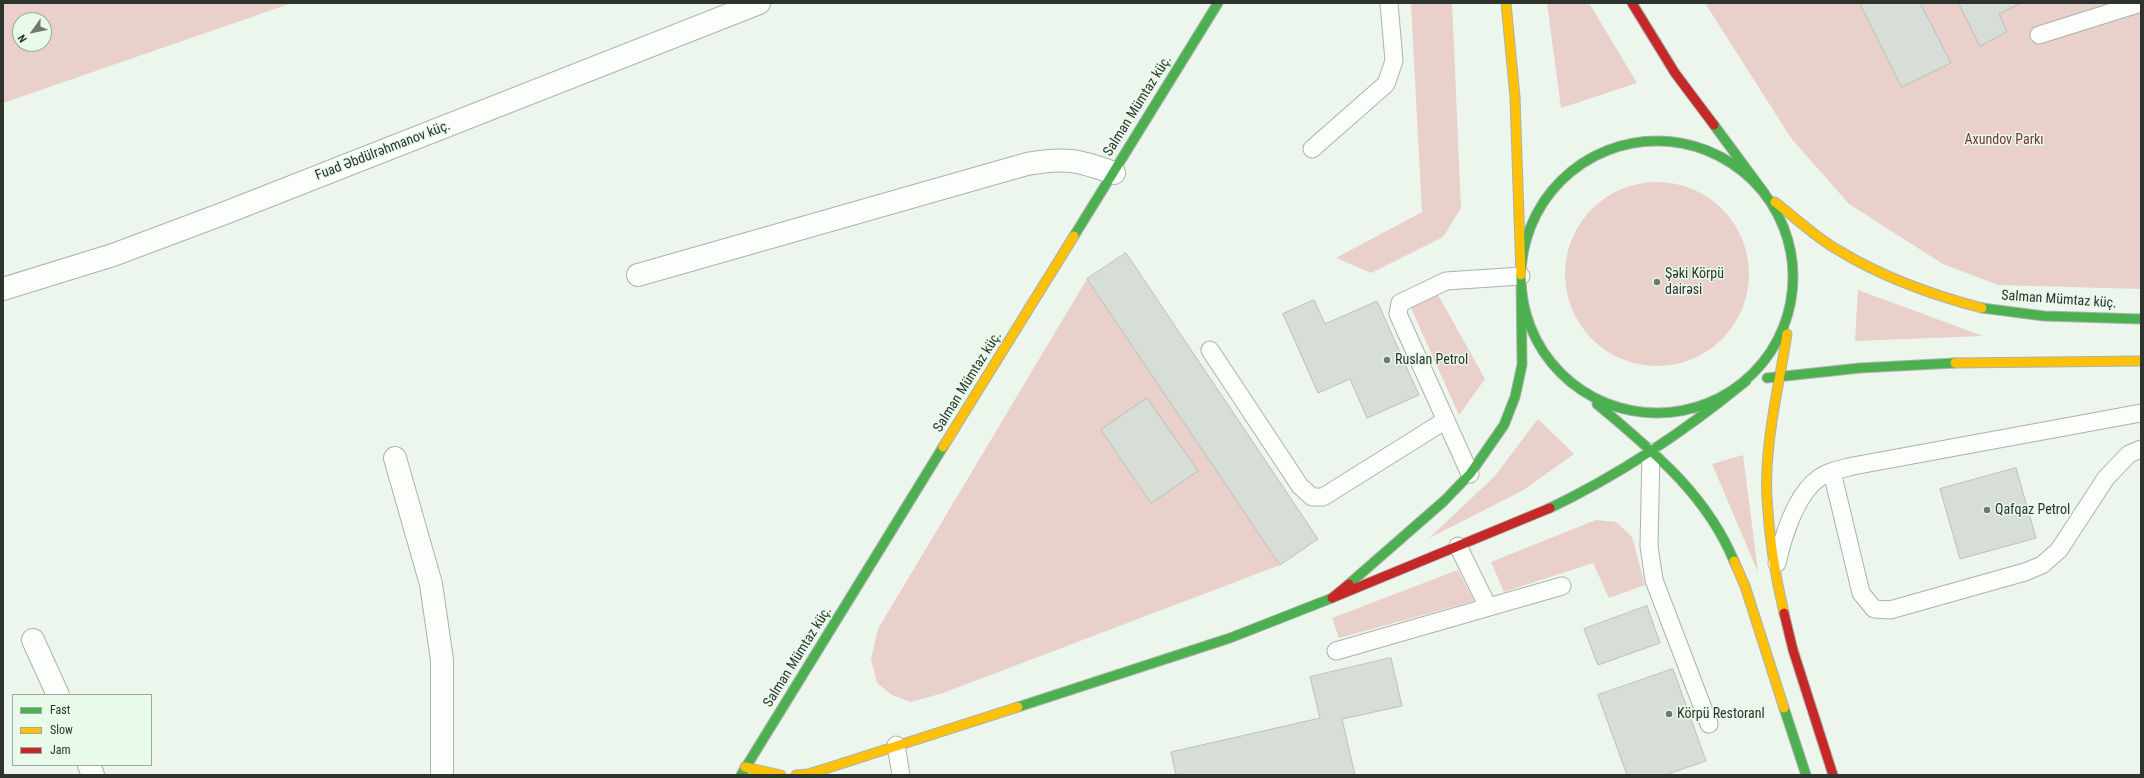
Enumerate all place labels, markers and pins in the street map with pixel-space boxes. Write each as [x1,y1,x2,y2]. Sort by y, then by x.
place label: Şəki Körpü dairəsi [1665,266,1724,298]
marker: Şəki Körpü dairəsi [1652,277,1662,287]
place label: Ruslan Petrol [1395,352,1468,368]
marker: Ruslan Petrol [1382,355,1392,365]
place label: Qafqaz Petrol [1995,502,2070,518]
marker: Qafqaz Petrol [1982,505,1992,515]
place label: Körpü Restoranl [1677,706,1765,722]
marker: Körpü Restoranl [1664,709,1674,719]

